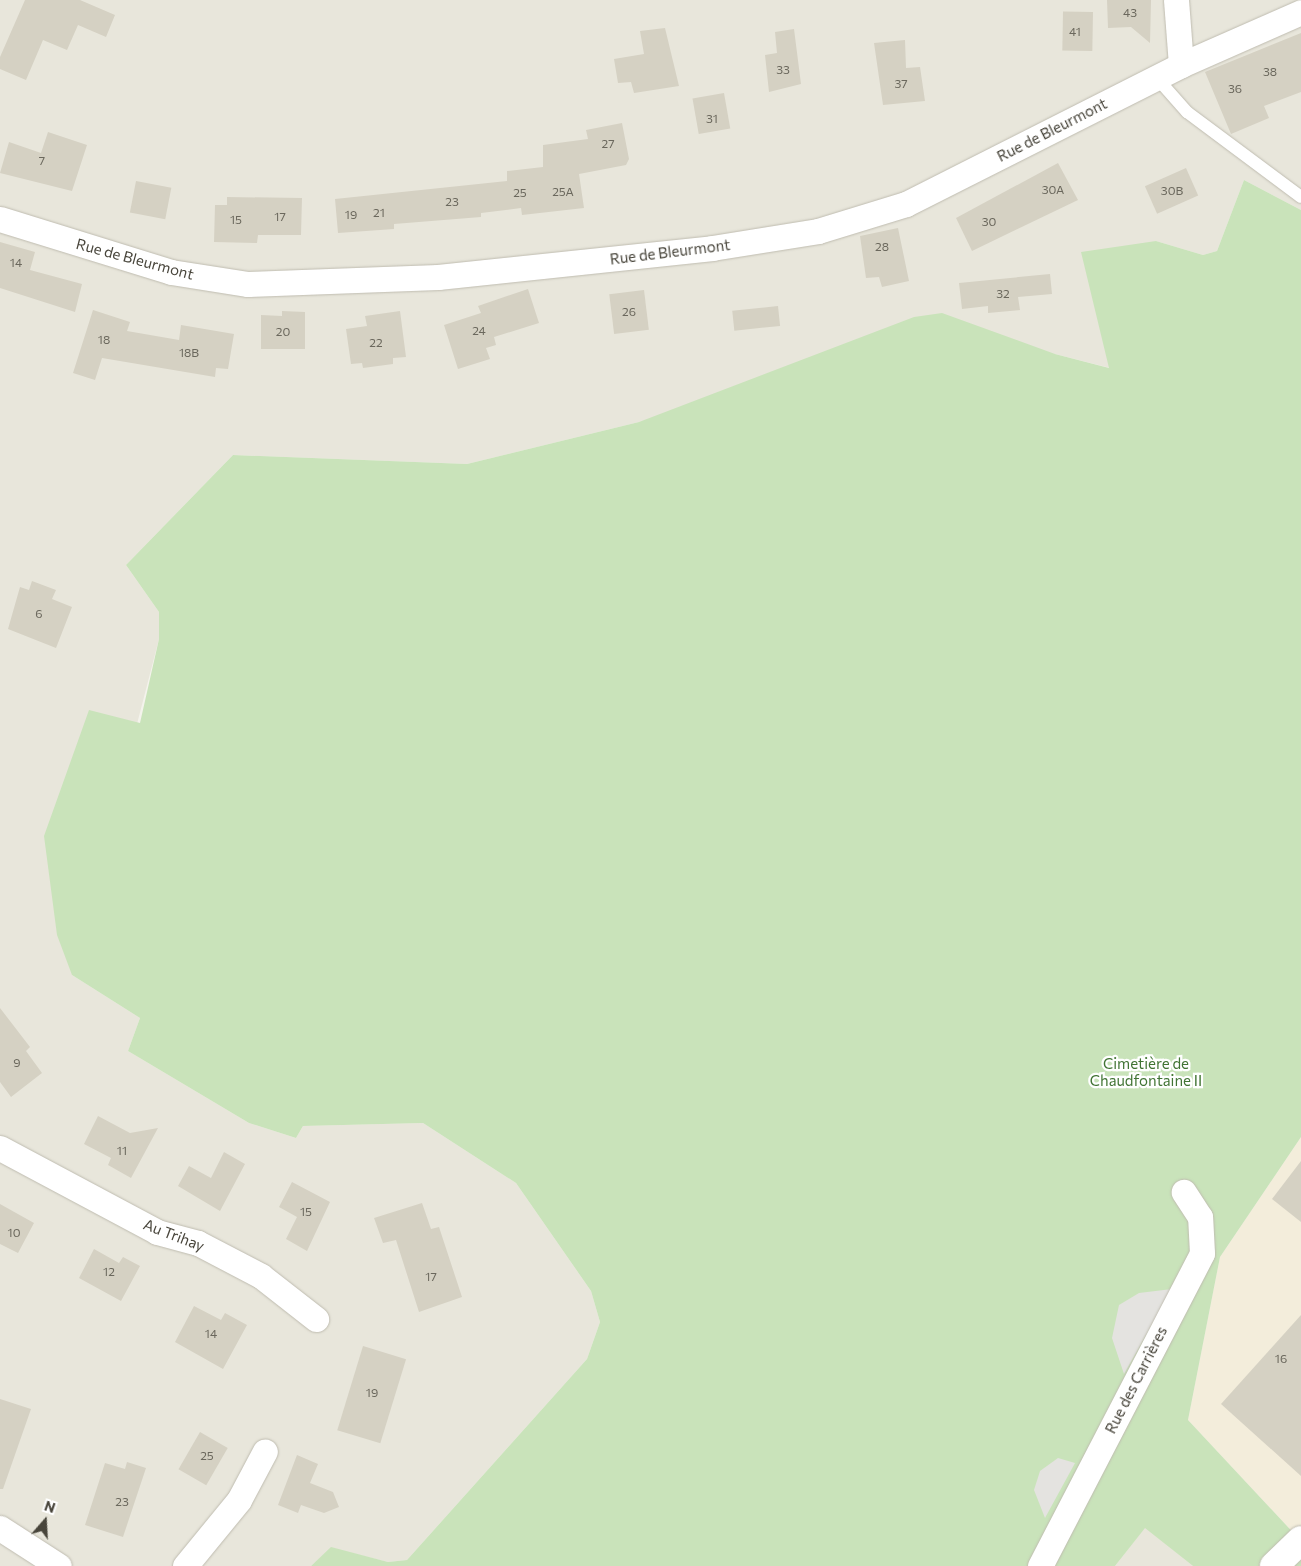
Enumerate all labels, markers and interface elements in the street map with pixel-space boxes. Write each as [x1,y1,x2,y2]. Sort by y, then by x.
house number: 43 [1123,6,1137,20]
house number: 41 [1069,25,1081,39]
house number: 33 [776,63,790,77]
house number: 38 [1263,65,1277,79]
house number: 37 [894,77,908,91]
house number: 36 [1228,82,1242,96]
street label: Rue de Bleurmont [994,94,1110,166]
house number: 31 [706,112,718,126]
house number: 27 [602,137,614,151]
house number: 7 [39,154,45,168]
house number: 30A [1042,183,1064,197]
house number: 30B [1161,184,1183,198]
house number: 25A [552,185,574,199]
house number: 25 [513,186,527,200]
house number: 23 [445,195,459,209]
house number: 21 [373,206,385,220]
house number: 19 [345,208,357,222]
house number: 17 [274,210,286,224]
house number: 15 [230,213,242,227]
house number: 30 [982,215,996,229]
street label: Rue de Bleurmont [74,235,196,283]
street label: Rue de Bleurmont [609,236,731,268]
house number: 28 [875,240,889,254]
house number: 14 [10,256,22,270]
house number: 32 [996,287,1010,301]
house number: 26 [622,305,636,319]
house number: 24 [472,324,486,338]
house number: 20 [276,325,290,339]
house number: 18 [98,333,110,347]
house number: 22 [369,336,383,350]
house number: 18B [179,346,199,360]
house number: 6 [35,607,43,621]
park label: Cimetière de Chaudfontaine II [1090,1054,1202,1089]
house number: 9 [13,1056,21,1070]
house number: 11 [117,1144,127,1158]
house number: 15 [300,1205,312,1219]
street label: Au Trihay [141,1215,207,1255]
house number: 10 [8,1226,20,1240]
house number: 12 [103,1265,115,1279]
house number: 17 [425,1270,437,1284]
street label: Rue des Carrières [1101,1323,1171,1437]
house number: 14 [205,1327,217,1341]
house number: 16 [1275,1352,1287,1366]
house number: 19 [366,1386,378,1400]
house number: 25 [200,1449,214,1463]
house number: 23 [115,1495,129,1509]
north arrow [20,1496,70,1546]
text: N [42,1497,58,1516]

